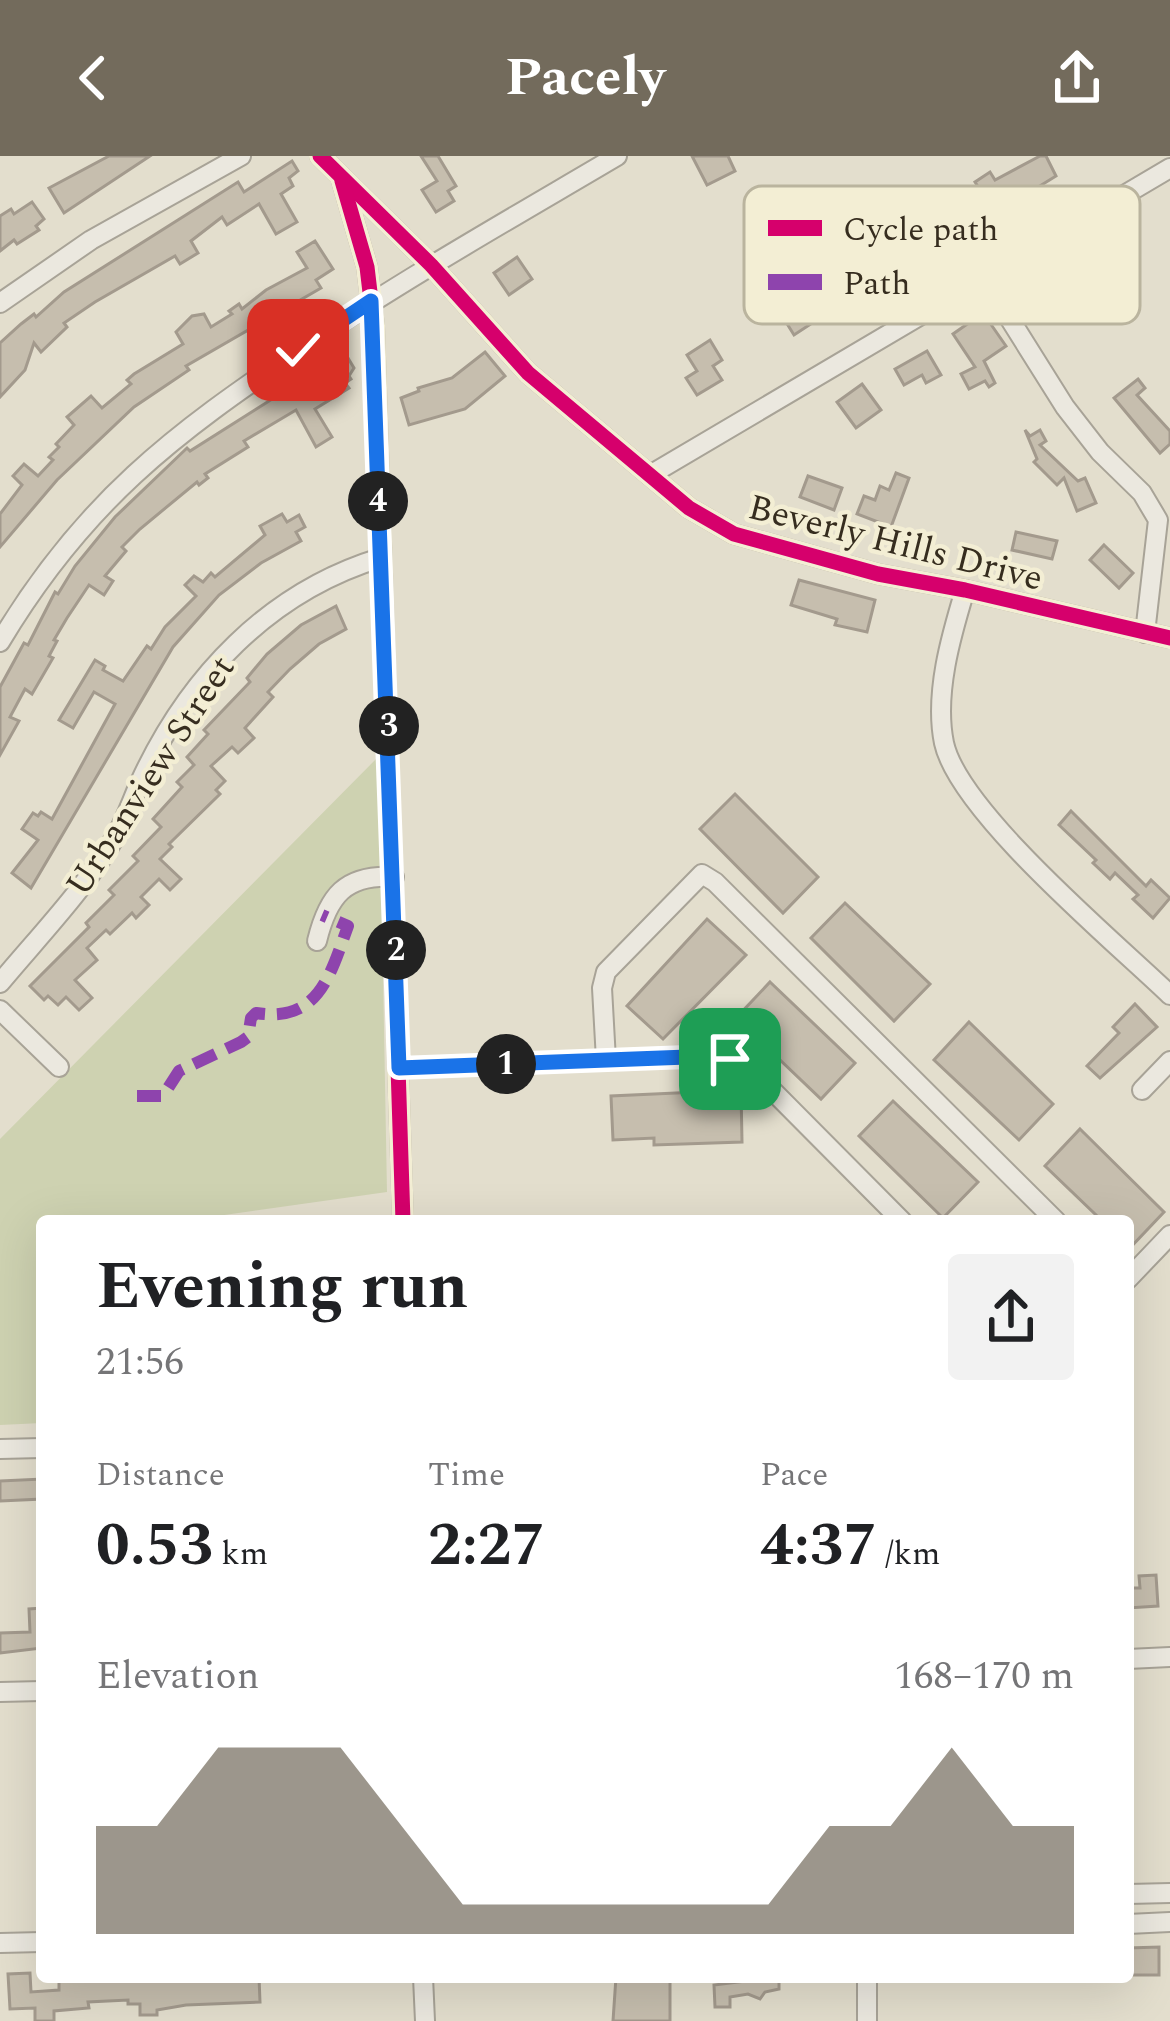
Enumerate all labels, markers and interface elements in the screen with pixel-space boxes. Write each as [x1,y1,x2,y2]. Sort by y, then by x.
text: Pacely [505,37,665,119]
icon: back [60,45,126,111]
icon: share [1044,45,1110,111]
legend [744,186,1140,324]
text: Cycle path [843,205,998,255]
text: Path [843,259,910,309]
pin [247,299,349,401]
icon: check [265,317,331,383]
pin: 4 [348,471,408,531]
text: 4 [369,476,387,526]
street label: Beverly Hills Drive [742,480,1048,607]
street label: Urbanview Street [52,645,250,908]
pin: 3 [359,696,419,756]
text: 3 [380,701,398,751]
pin: 2 [366,920,426,980]
text: 2 [387,925,405,975]
pin [679,1008,781,1110]
icon: arrive [697,1026,763,1092]
pin: 1 [476,1034,536,1094]
text: 1 [497,1039,515,1089]
text: Evening run [96,1237,468,1338]
button: share [948,1254,1074,1380]
text: 21:56 [96,1333,184,1392]
text: Distance [96,1450,225,1500]
text: Time [428,1450,505,1500]
text: Pace [760,1450,828,1500]
text: 0.53 [96,1500,213,1592]
text: 2:27 [428,1500,545,1592]
text: 4:37 [760,1500,877,1592]
text: km [213,1529,268,1579]
text: /km [877,1529,940,1579]
text: Elevation [96,1647,259,1706]
text: 168–170 m [894,1647,1074,1706]

